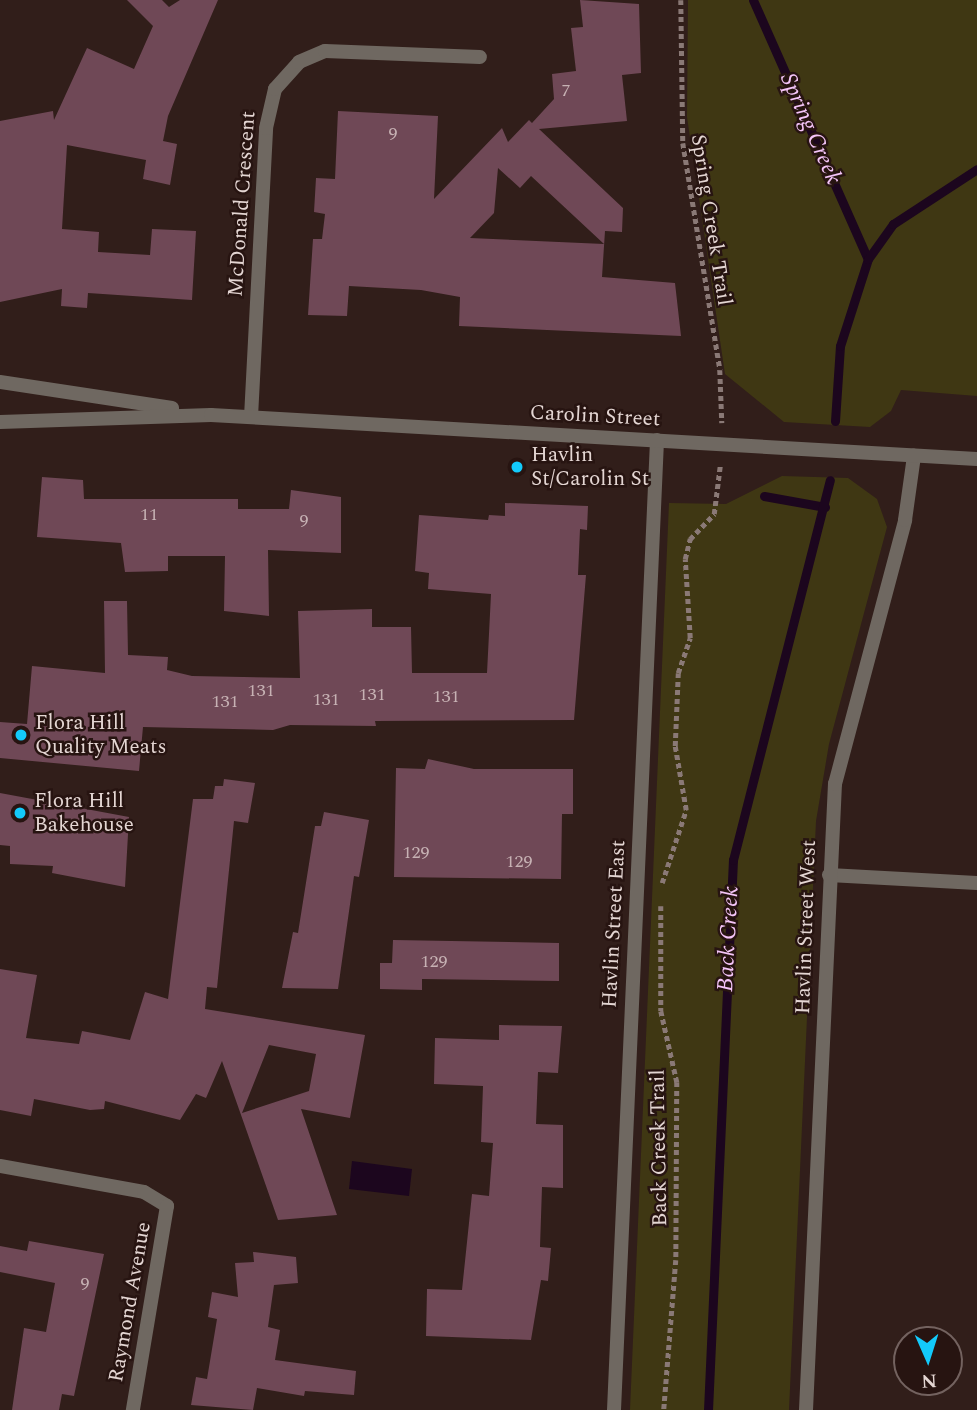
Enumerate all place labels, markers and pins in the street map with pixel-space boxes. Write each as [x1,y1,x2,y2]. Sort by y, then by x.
place label: Havlin St/Carolin St [531,442,649,492]
marker: Havlin St/Carolin St [509,459,525,475]
place label: Flora Hill Quality Meats [35,710,167,760]
marker: Flora Hill Quality Meats [13,727,29,743]
place label: Flora Hill Bakehouse [34,788,134,838]
marker: Flora Hill Bakehouse [12,805,28,821]

